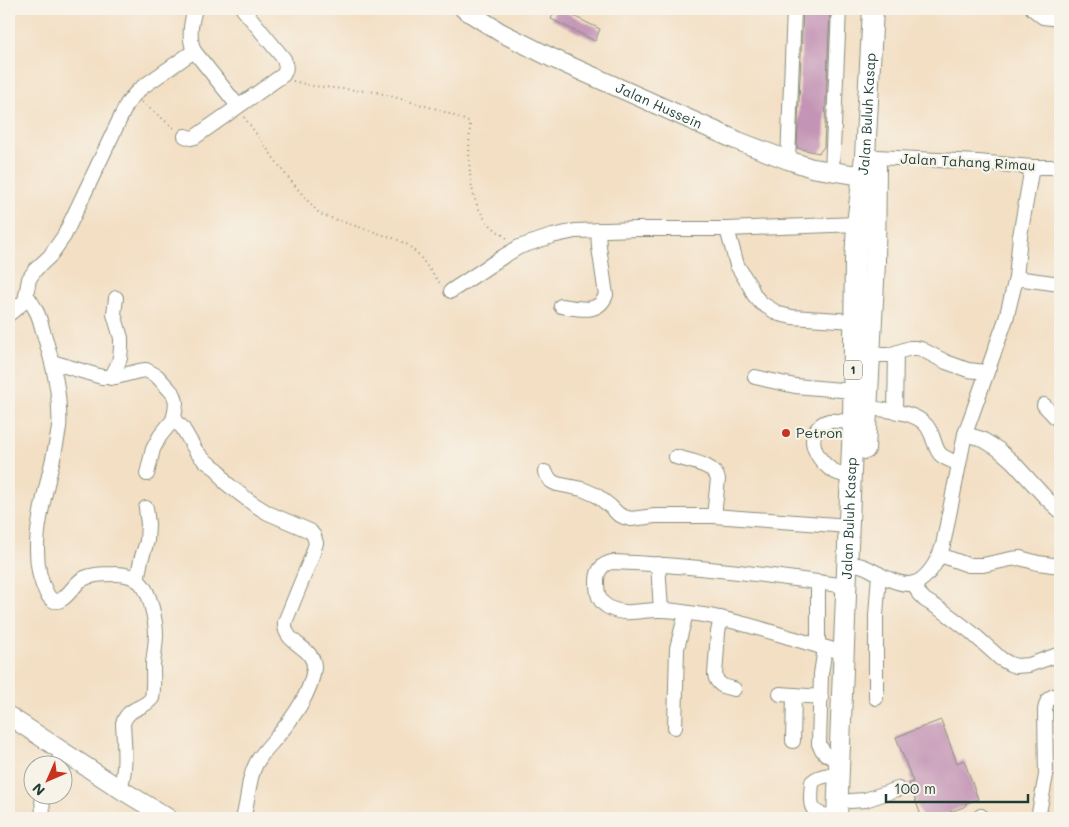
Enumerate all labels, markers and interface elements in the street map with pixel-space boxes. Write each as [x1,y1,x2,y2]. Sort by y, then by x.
street label: Jalan Buluh Kasap [853,52,880,176]
street label: Jalan Hussein [613,78,705,133]
street label: Jalan Tahang Rimau [900,148,1036,175]
road number: 1 [844,360,862,380]
place label: Petron [796,423,842,442]
marker: Petron [780,427,792,439]
street label: Jalan Buluh Kasap [837,457,861,580]
north arrow [22,754,72,804]
scale bar [886,772,1029,804]
text: 100 m [894,778,936,798]
text: N [28,779,49,800]

